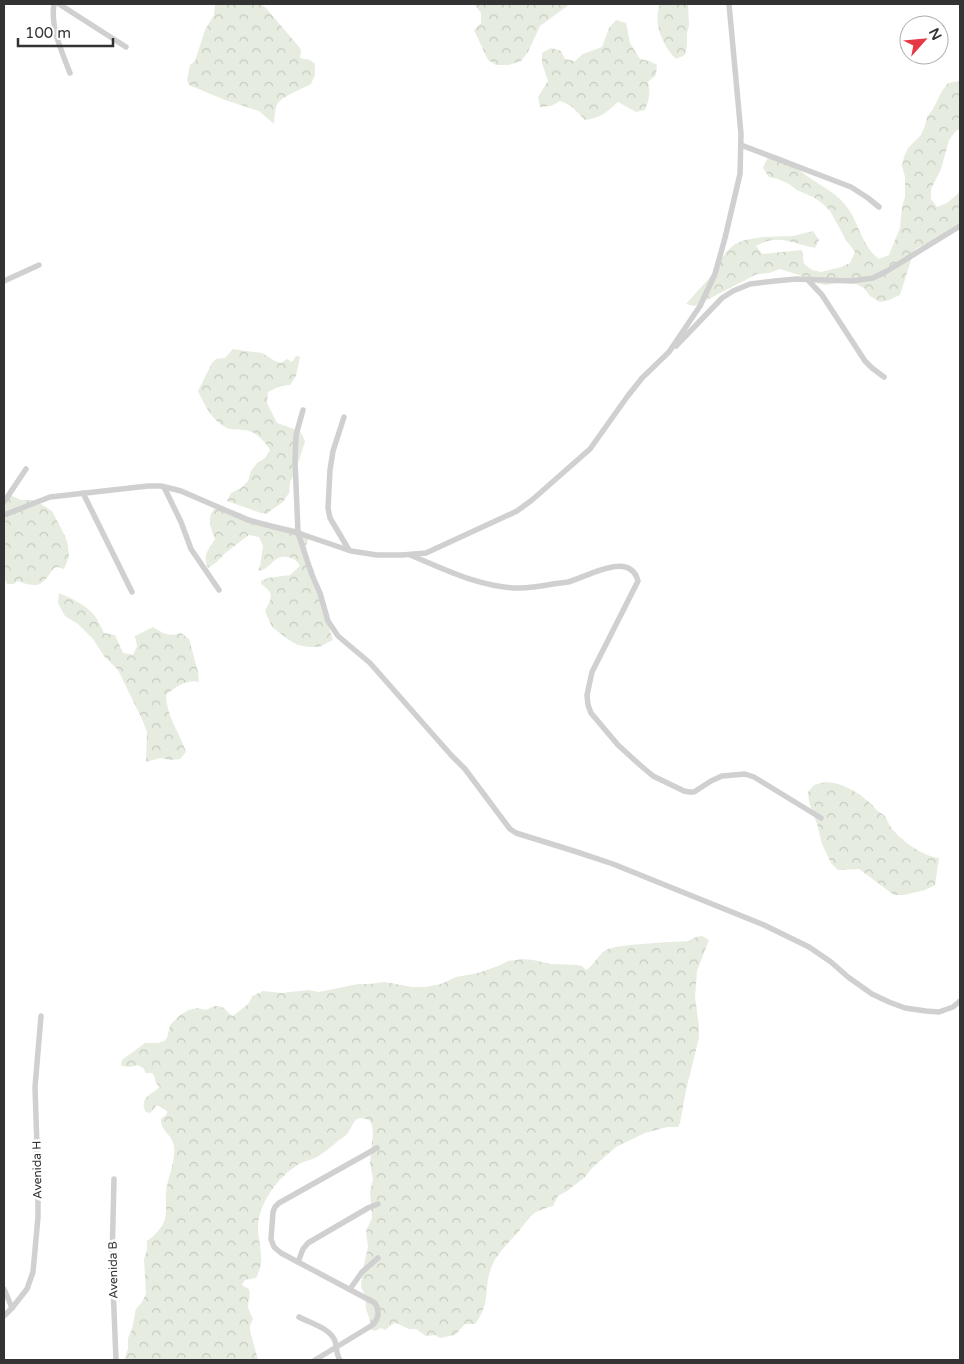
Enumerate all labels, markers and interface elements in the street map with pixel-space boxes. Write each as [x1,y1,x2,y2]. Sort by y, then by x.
scale bar [18,15,112,47]
north arrow [899,15,949,65]
text: 100 m [25,24,71,42]
text: N [925,25,945,43]
street label: Avenida H [29,1141,45,1199]
street label: Avenida B [105,1241,121,1299]

